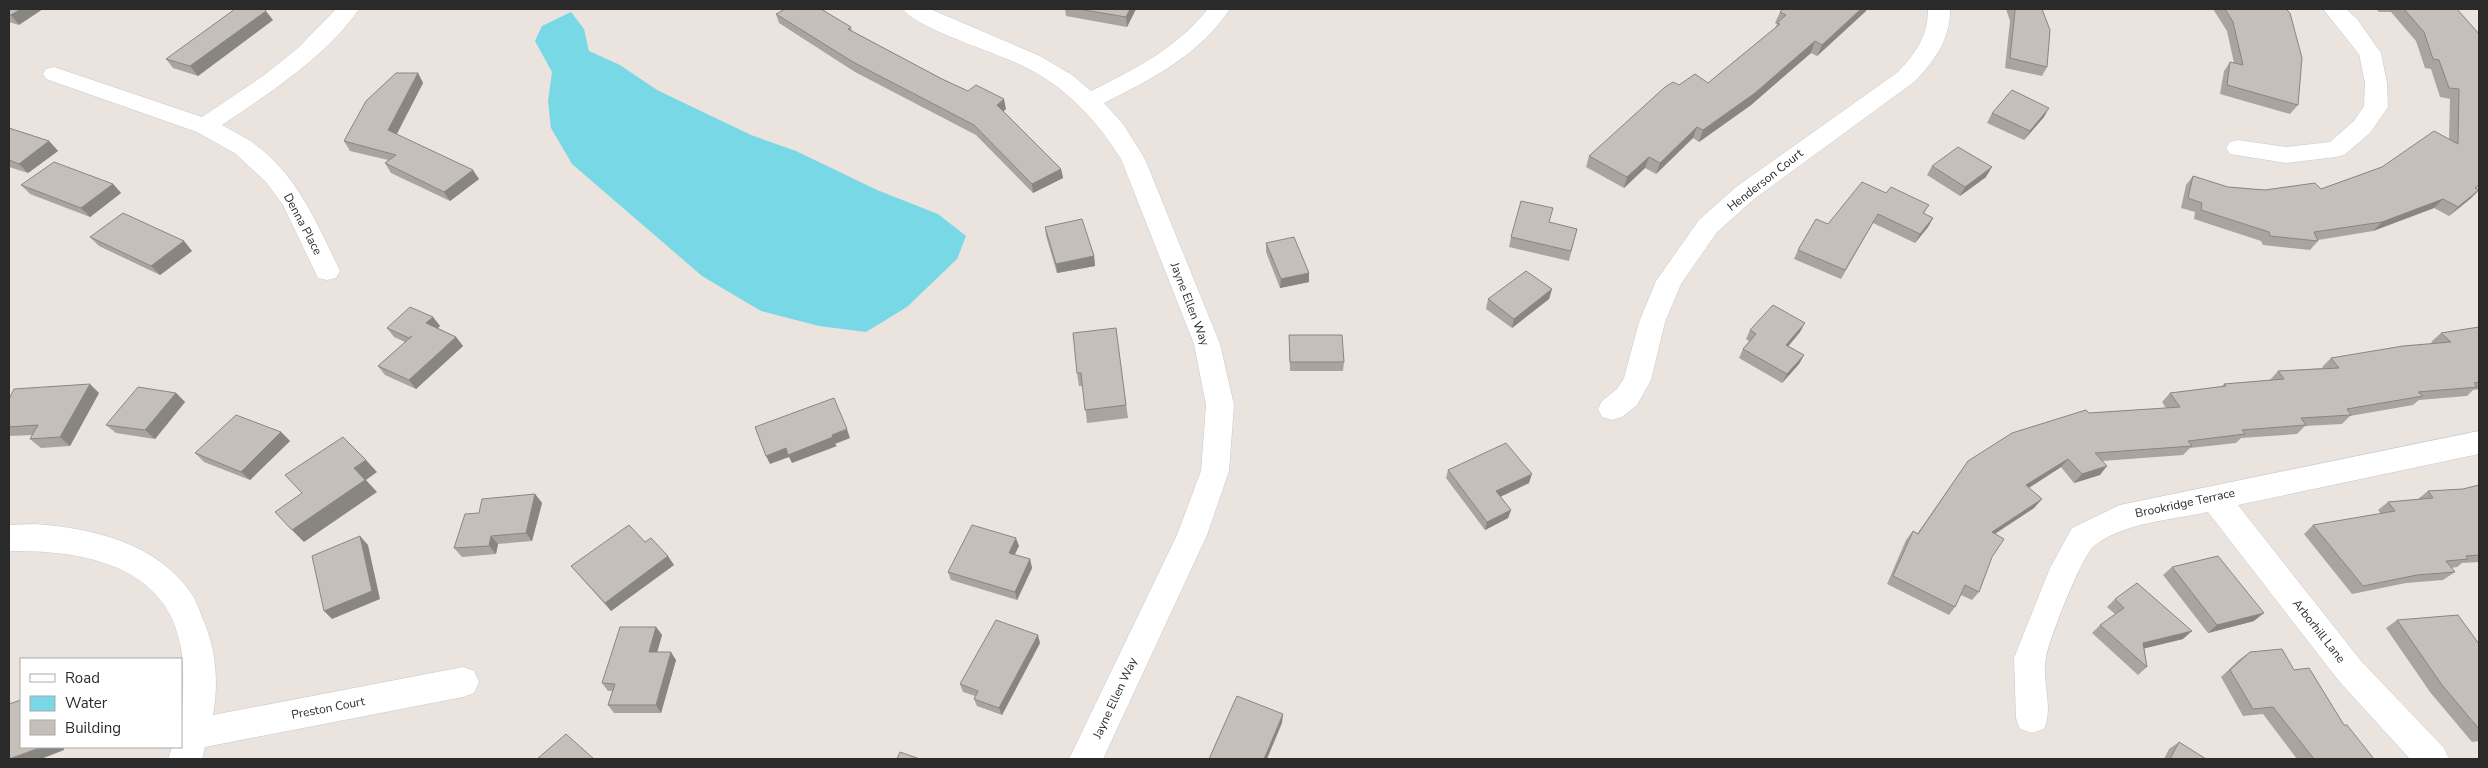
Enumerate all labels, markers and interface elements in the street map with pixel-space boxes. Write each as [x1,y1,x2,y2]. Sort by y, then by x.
street label: Henderson Court [1724,145,1807,215]
street label: Denna Place [280,190,326,258]
street label: Jayne Ellen Way [1166,259,1214,349]
street label: Brookridge Terrace [2134,485,2236,521]
street label: Arborhill Lane [2289,596,2349,666]
street label: Jayne Ellen Way [1089,654,1141,742]
legend [20,658,182,748]
text: Road [65,668,100,688]
text: Water [65,693,108,713]
street label: Preston Court [290,693,367,723]
text: Building [65,718,121,738]

